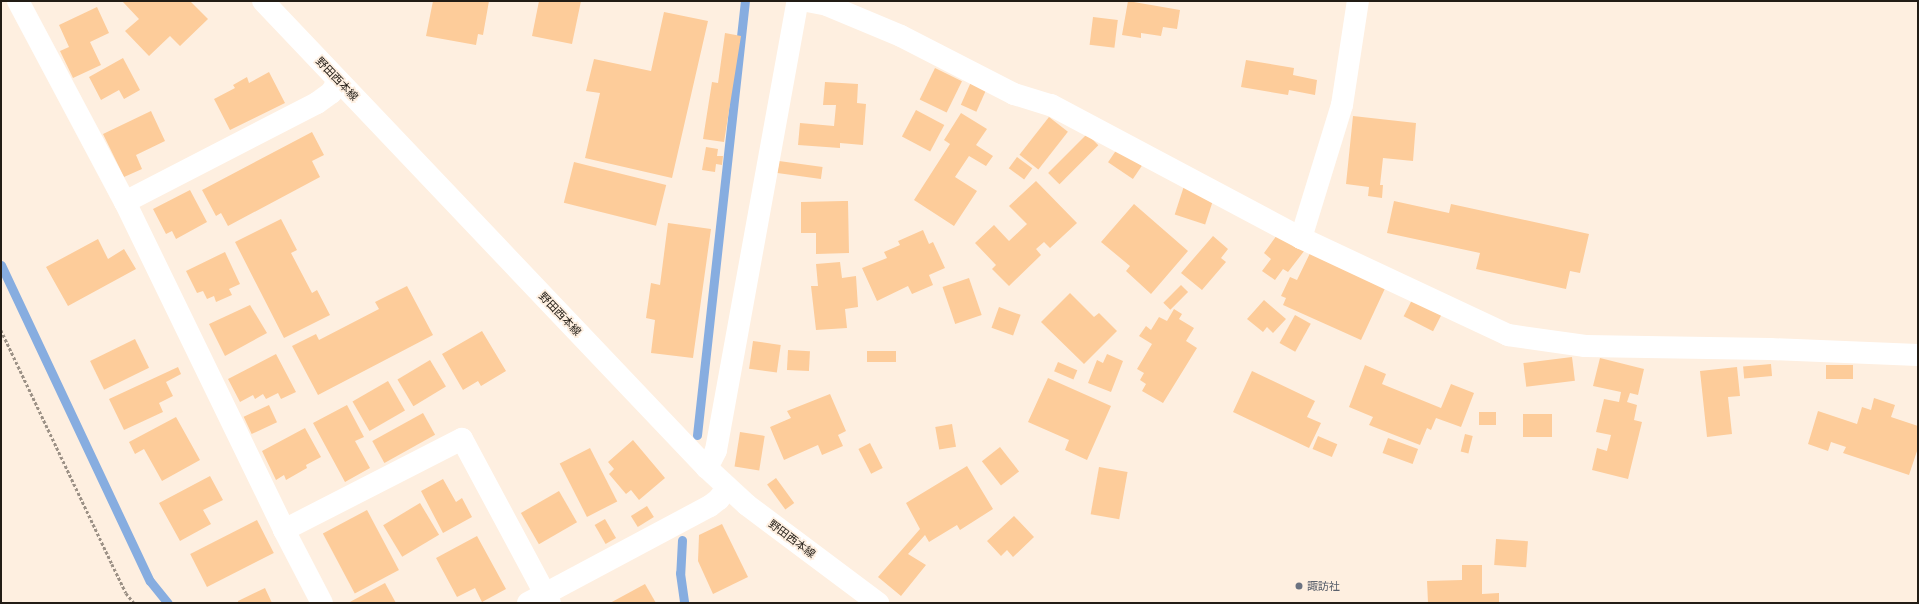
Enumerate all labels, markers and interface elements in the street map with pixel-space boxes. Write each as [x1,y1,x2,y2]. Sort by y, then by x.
street label: 野田西本線 [313,55,361,103]
street label: 野田西本線 [536,290,584,338]
street label: 野田西本線 [766,517,818,561]
place label: 諏訪社 [1307,579,1340,593]
marker: 諏訪社 [1294,581,1304,591]

